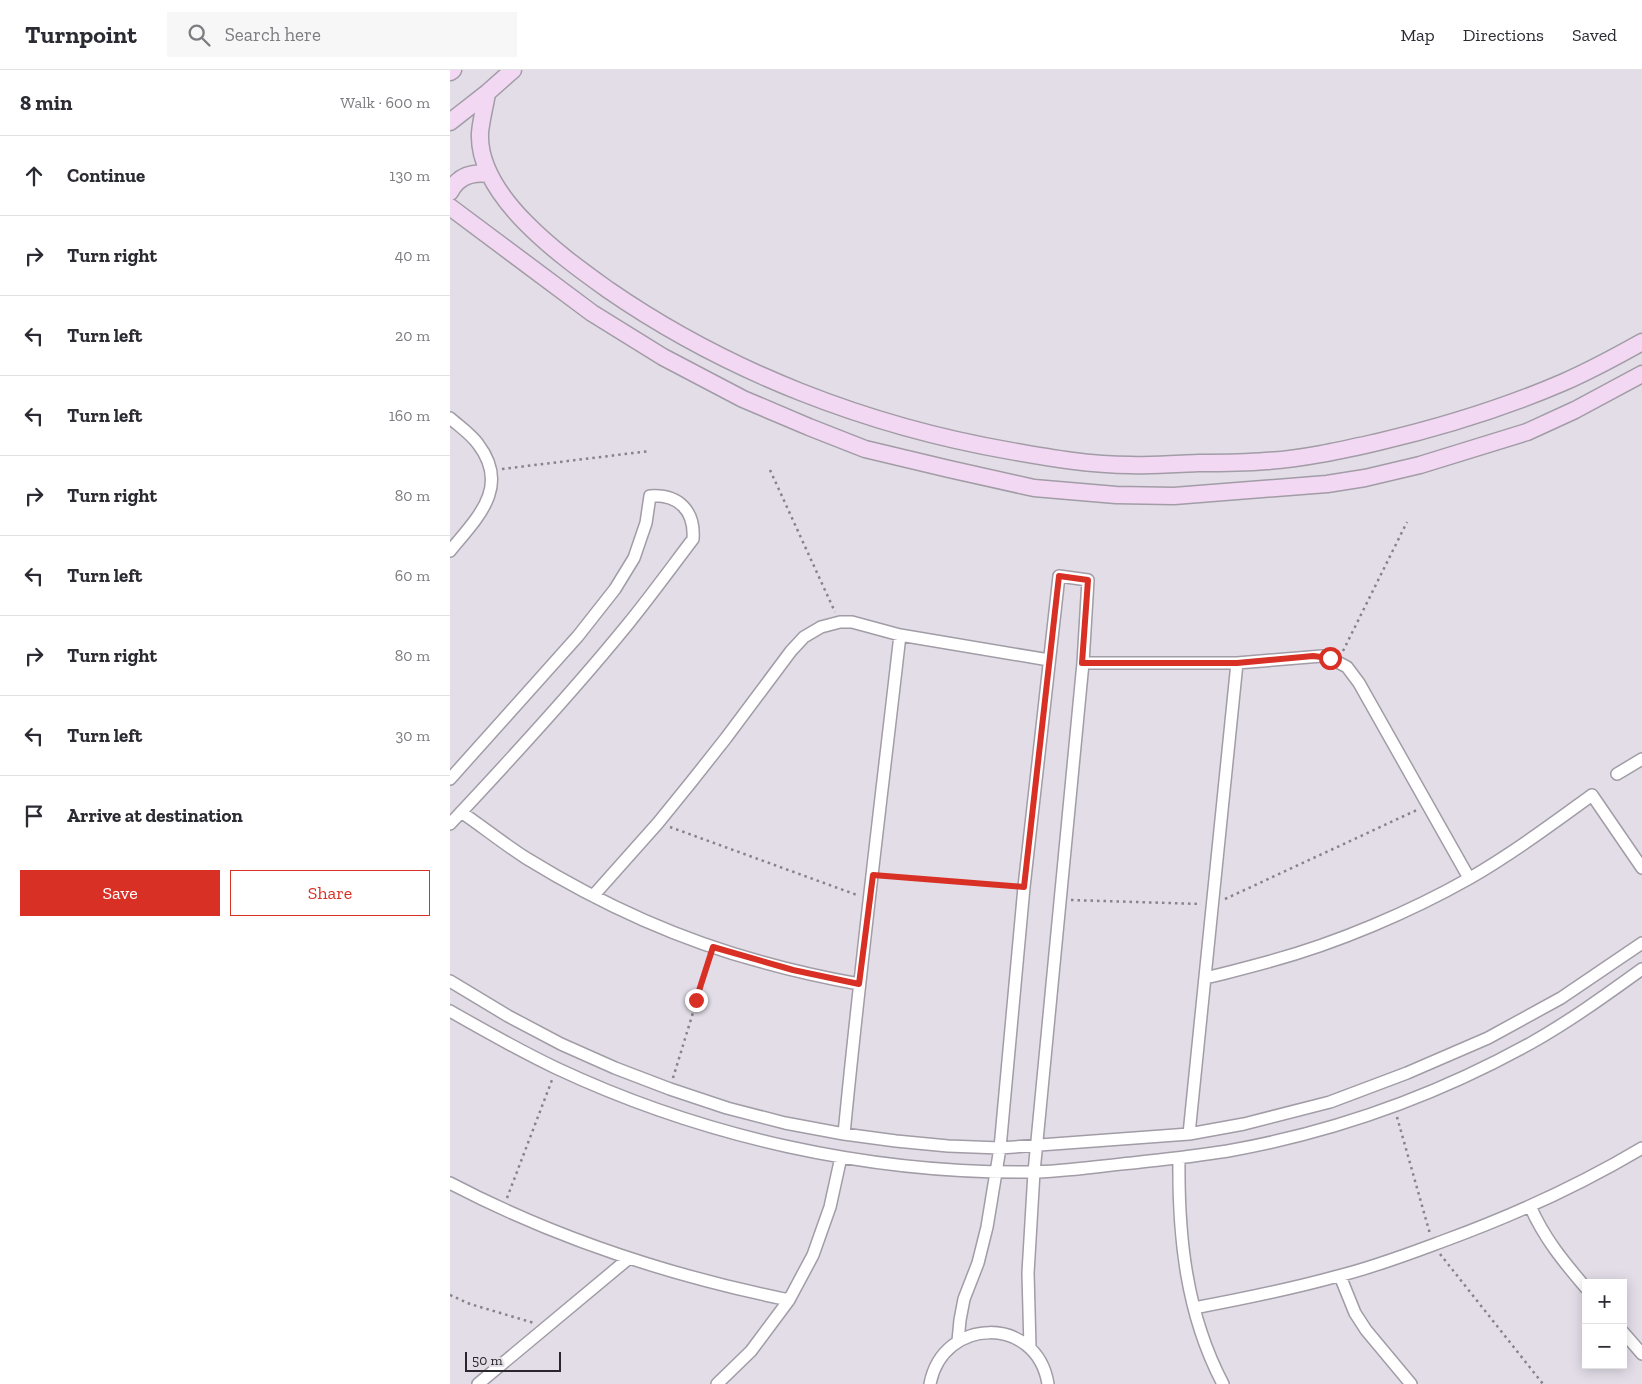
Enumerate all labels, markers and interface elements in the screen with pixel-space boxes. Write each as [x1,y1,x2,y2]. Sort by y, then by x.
search box [167,12,517,57]
text: Turnpoint [25,20,137,49]
icon: search [185,21,213,49]
text: Search here [225,23,321,46]
text: Map [1400,24,1435,46]
text: Directions [1463,24,1544,46]
text: Saved [1572,24,1617,46]
text: 8 min [20,90,72,115]
text: Walk · 600 m [340,93,430,112]
icon: ahead [20,162,48,190]
text: Continue [67,164,145,187]
text: 130 m [389,166,430,185]
icon: right [20,242,48,270]
text: Turn right [67,244,157,267]
text: 40 m [395,246,430,265]
icon: left [20,322,48,350]
text: Turn left [67,324,142,347]
text: 20 m [395,326,430,345]
icon: left [20,402,48,430]
text: Turn left [67,404,142,427]
text: 160 m [389,406,430,425]
icon: right [20,482,48,510]
text: Turn right [67,484,157,507]
text: 80 m [395,486,430,505]
icon: left [20,562,48,590]
text: Turn left [67,564,142,587]
text: 60 m [395,566,430,585]
icon: right [20,642,48,670]
text: Turn right [67,644,157,667]
text: 80 m [395,646,430,665]
route start [1319,647,1342,670]
icon: left [20,722,48,750]
text: Turn left [67,724,142,747]
text: 30 m [396,726,430,745]
icon: arrive [20,802,48,830]
text: Arrive at destination [67,804,243,827]
button: Save [20,870,220,916]
button: Share [230,870,430,916]
route end [685,989,708,1012]
map controls [1582,1279,1627,1369]
button: + [1582,1279,1627,1324]
button: − [1582,1324,1627,1369]
scale bar [465,1349,561,1372]
text: 50 m [472,1352,503,1369]

